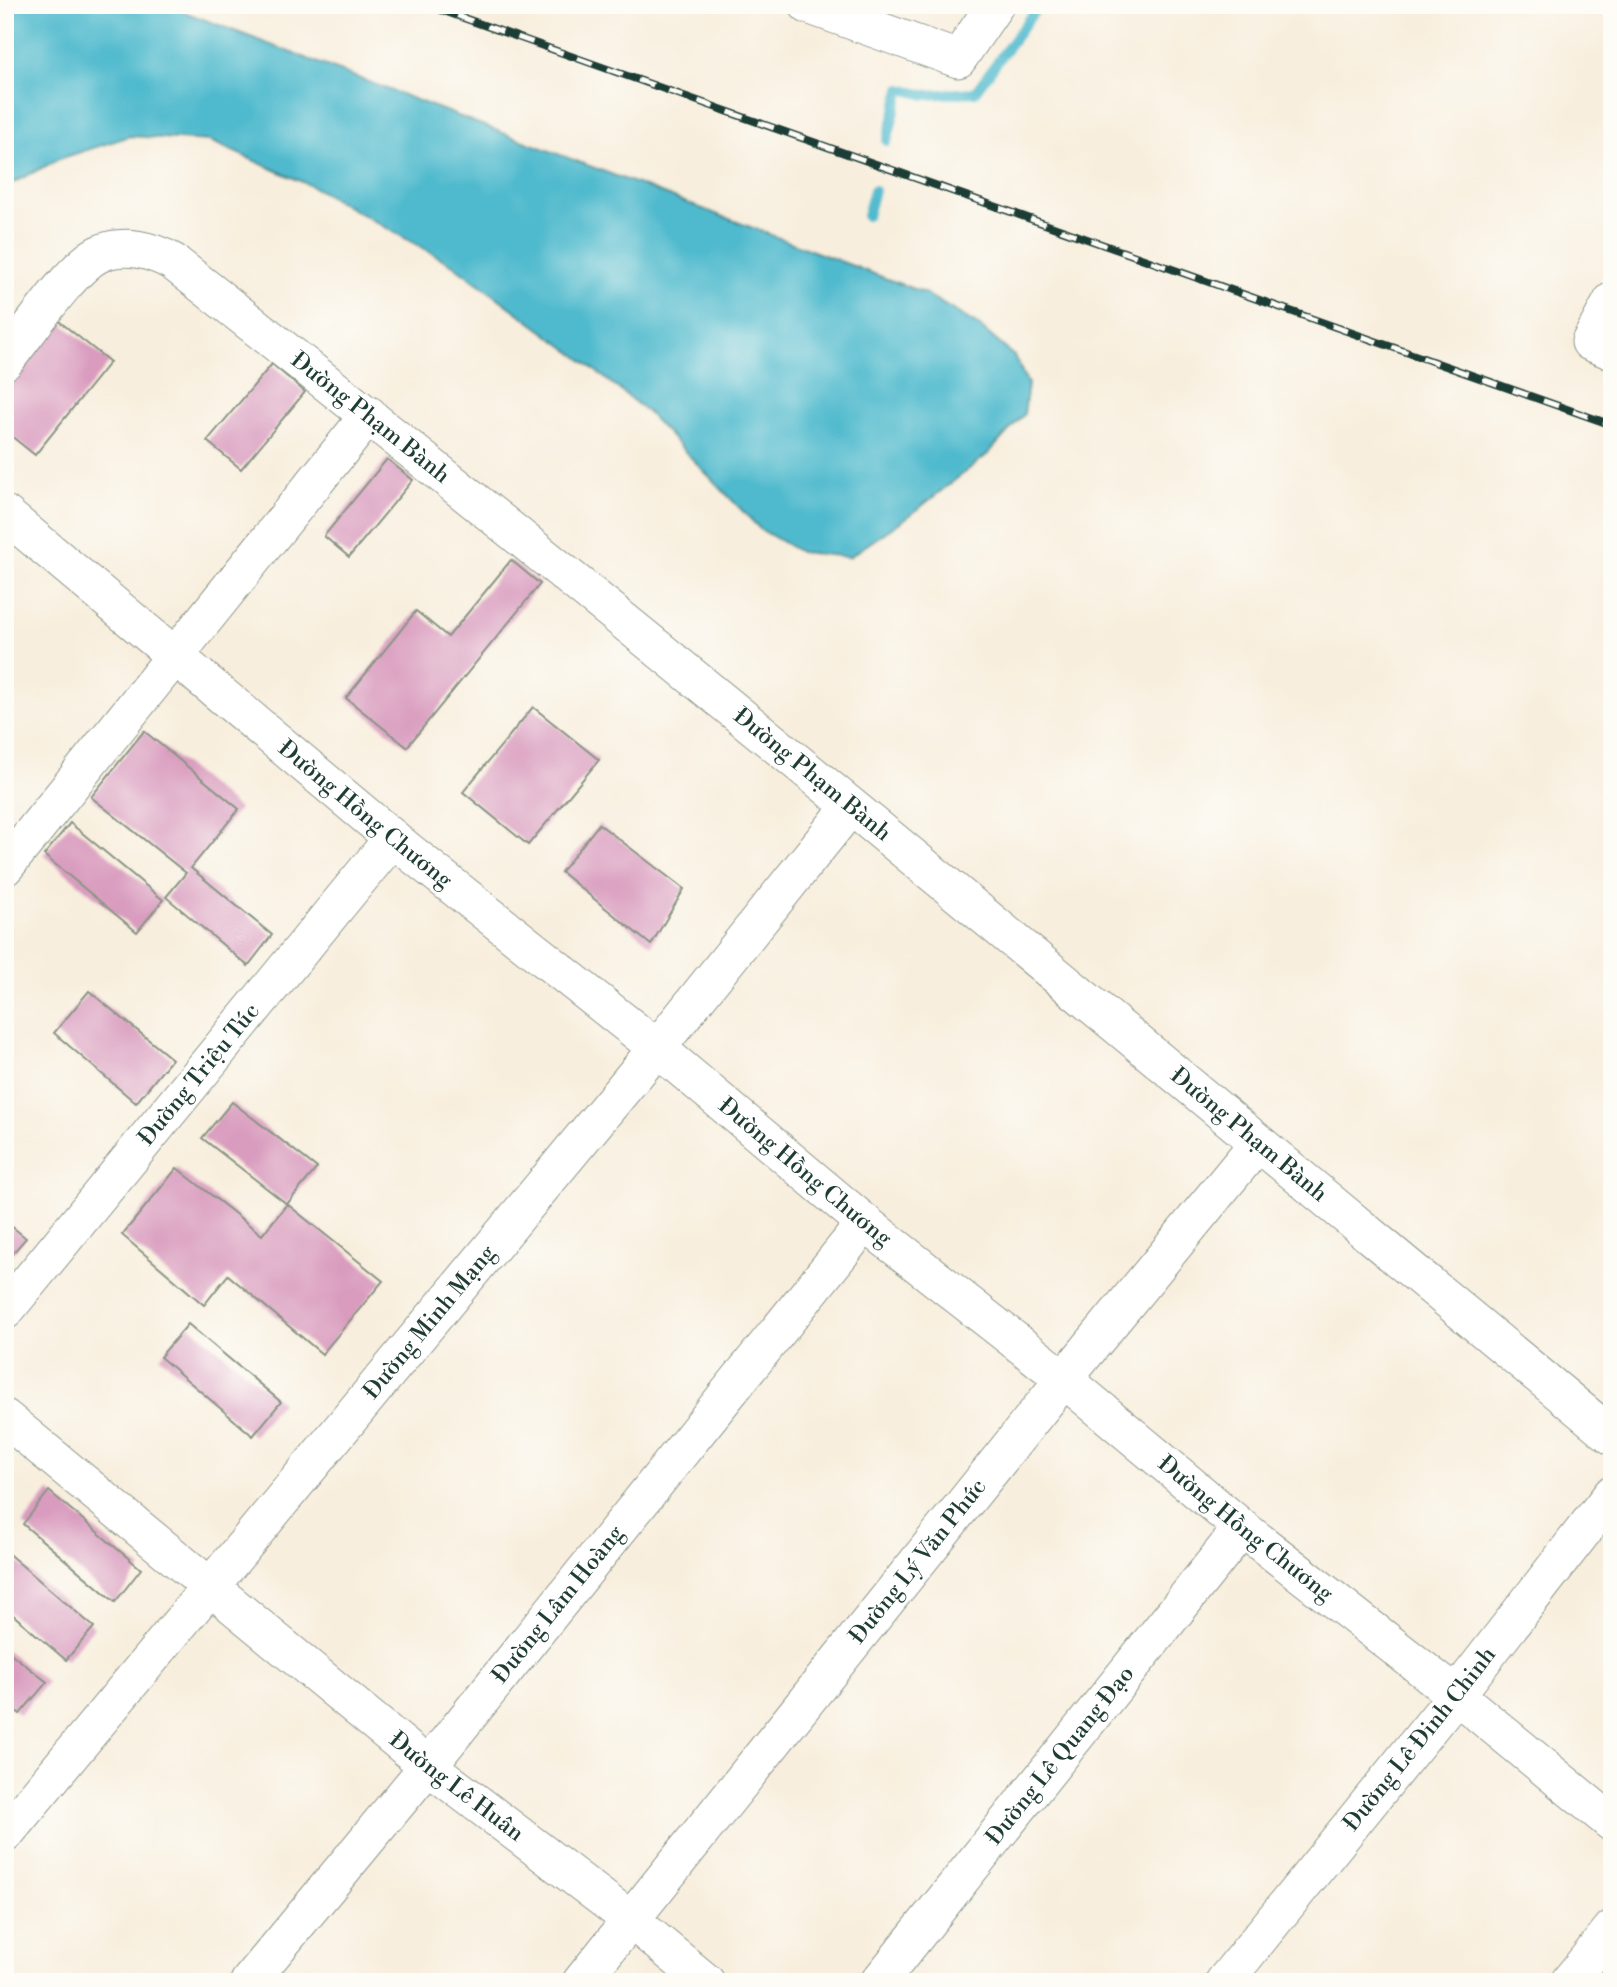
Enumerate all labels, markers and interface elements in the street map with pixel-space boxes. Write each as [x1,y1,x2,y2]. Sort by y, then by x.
street label: Đường Phạm Bành [285,346,456,490]
street label: Đường Phạm Bành [728,702,897,848]
street label: Đường Hồng Chương [273,734,458,894]
street label: Đường Triệu Túc [132,997,266,1151]
street label: Đường Phạm Bành [1165,1062,1333,1208]
street label: Đường Hồng Chương [713,1092,897,1253]
street label: Đường Minh Mạng [357,1239,502,1405]
street label: Đường Hồng Chương [1152,1450,1339,1608]
street label: Đường Lý Văn Phức [843,1473,993,1650]
street label: Đường Lâm Hoàng [486,1520,630,1689]
street label: Đường Lê Đinh Chinh [1338,1641,1502,1837]
street label: Đường Lê Quang Đạo [980,1660,1140,1851]
street label: Đường Lê Huân [383,1726,530,1848]

